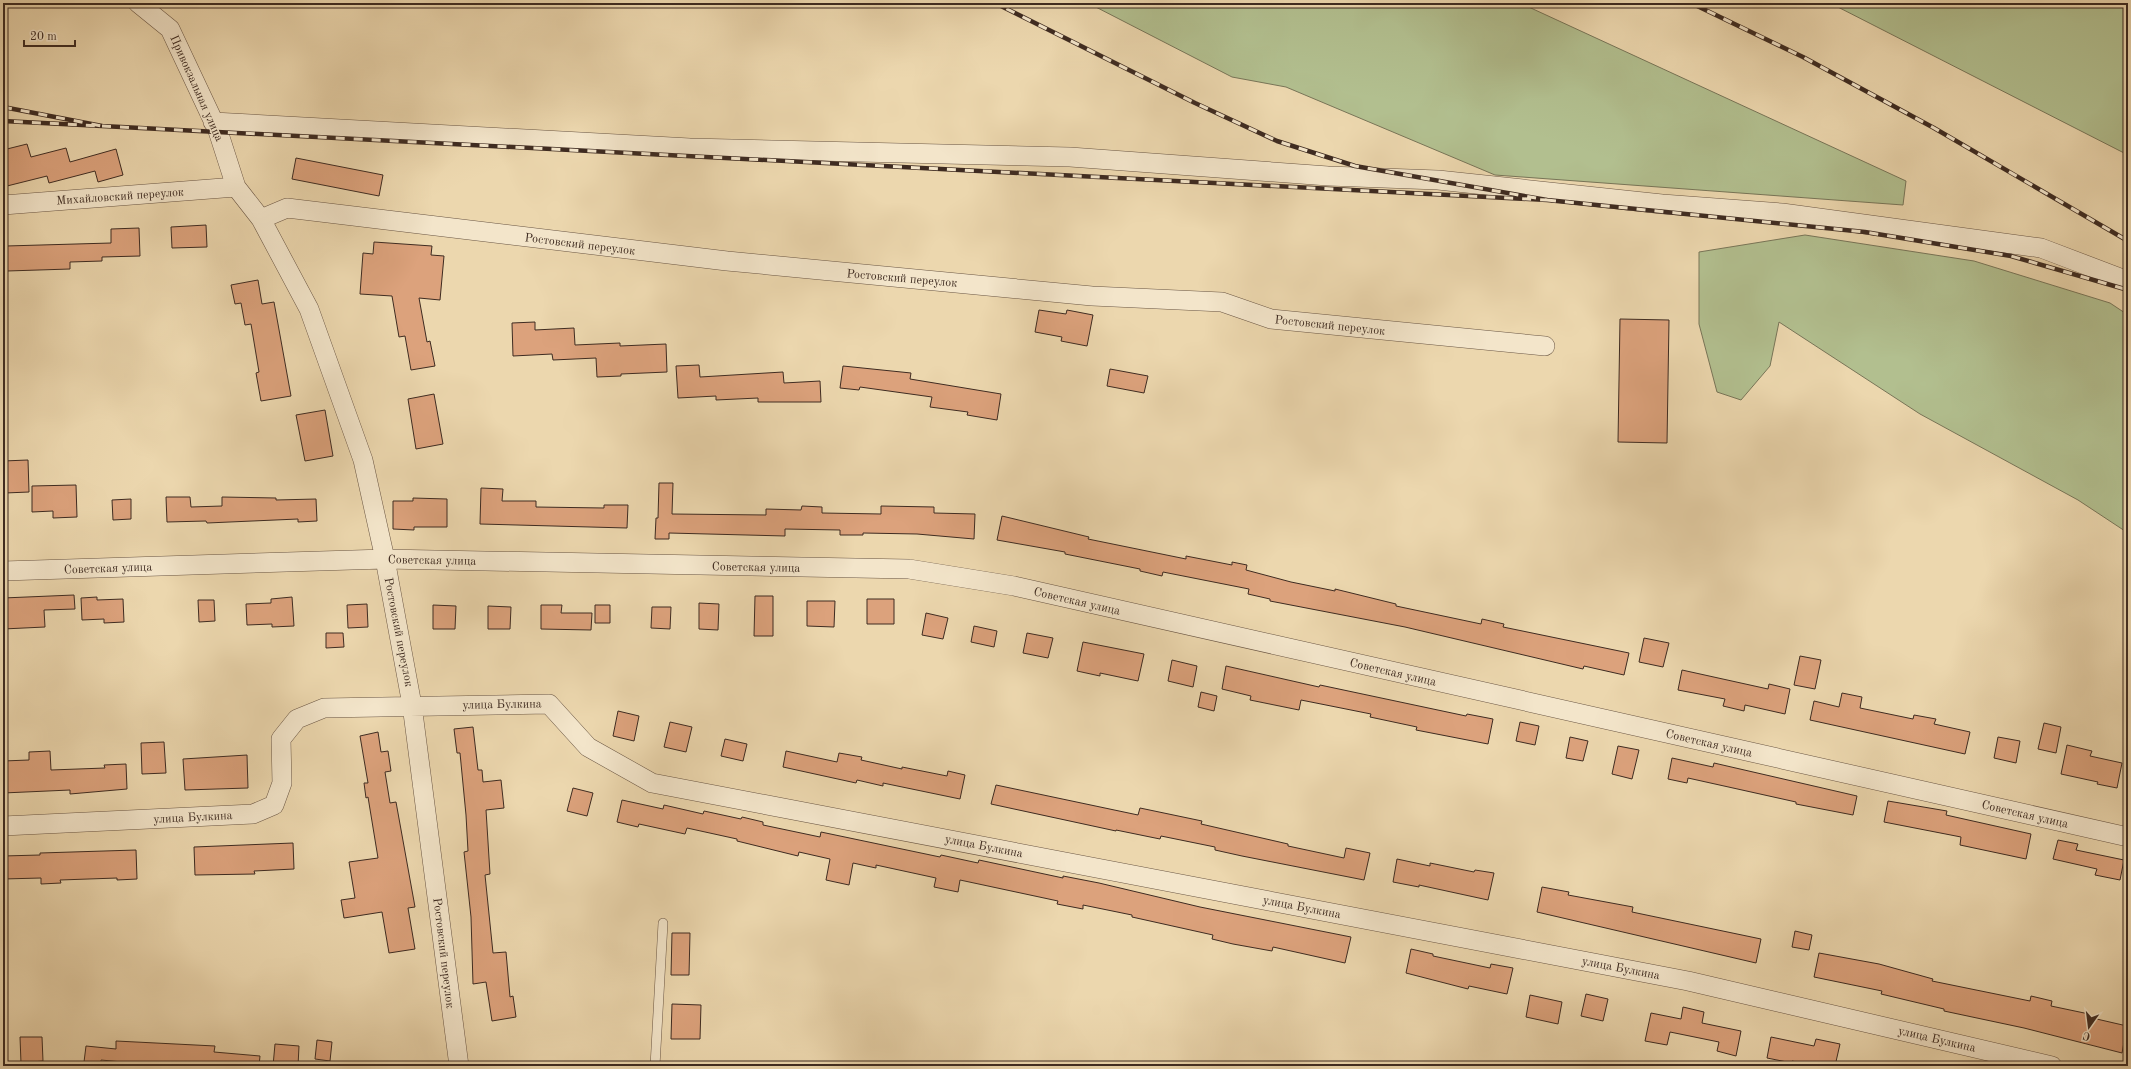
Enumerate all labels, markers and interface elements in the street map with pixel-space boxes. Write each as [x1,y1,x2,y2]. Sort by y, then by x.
scale bar [24,22,75,48]
text: 20 m [30,31,57,43]
street label: Привокзальная улица [167,34,225,143]
street label: Михайловский переулок [56,187,184,207]
street label: Ростовский переулок [524,232,636,258]
street label: Ростовский переулок [846,268,958,290]
street label: Ростовский переулок [1274,314,1386,338]
street label: Советская улица [388,554,476,568]
street label: Советская улица [64,561,152,577]
street label: Советская улица [712,561,800,575]
street label: Ростовский переулок [382,577,415,688]
street label: Советская улица [1032,586,1121,618]
street label: Советская улица [1348,657,1437,689]
street label: улица Булкина [462,698,542,712]
street label: Советская улица [1664,728,1753,760]
street label: Советская улица [1980,799,2069,831]
street label: улица Булкина [153,810,233,826]
street label: улица Булкина [944,834,1024,860]
street label: улица Булкина [1262,895,1342,921]
street label: Ростовский переулок [430,897,456,1009]
street label: улица Булкина [1581,956,1661,982]
north arrow [2069,1007,2109,1047]
street label: улица Булкина [1897,1025,1977,1055]
text: С [2082,1029,2092,1041]

